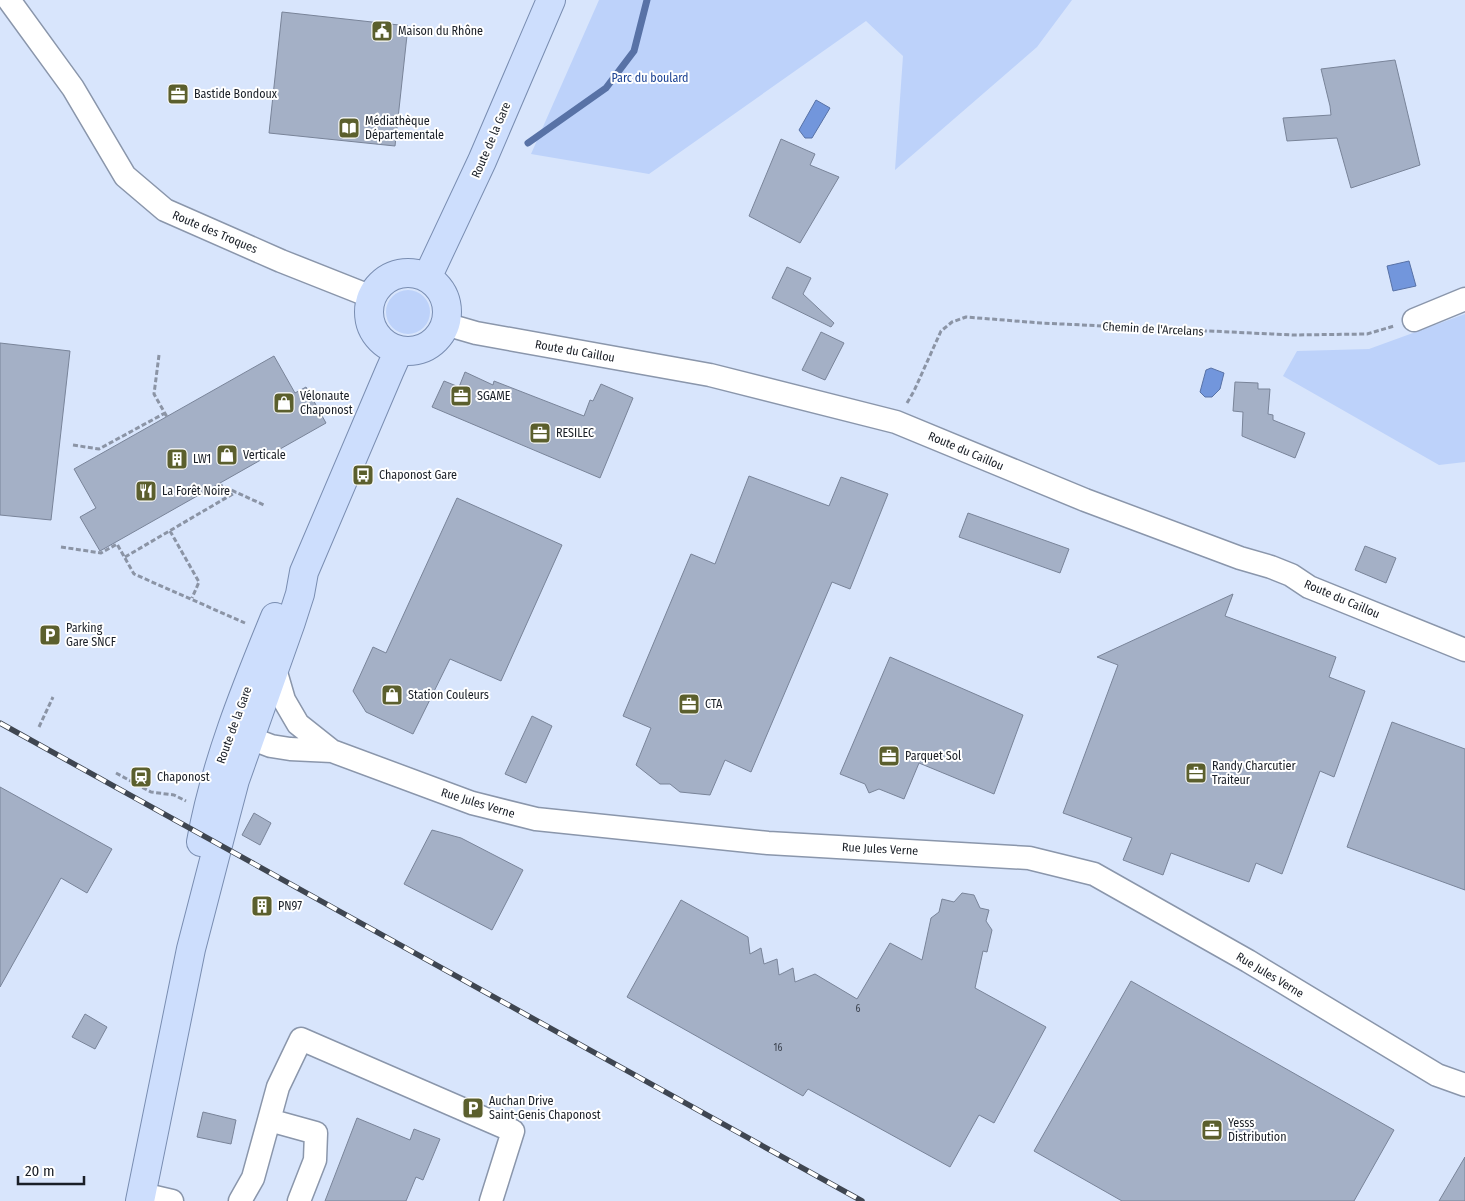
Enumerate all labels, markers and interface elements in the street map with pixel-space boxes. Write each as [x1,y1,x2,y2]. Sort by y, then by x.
public building icon: Maison du Rhône [370,19,394,43]
place label: Maison du Rhône [398,24,483,38]
park label: Parc du boulard [611,71,689,85]
office icon: Bastide Bondoux [166,82,190,106]
place label: Bastide Bondoux [194,87,278,101]
street label: Route de la Gare [469,100,513,180]
place label: Médiathèque Départementale [365,114,444,142]
library icon: Médiathèque Départementale [337,116,361,140]
street label: Route des Troques [170,208,260,256]
street label: Chemin de l'Arcelans [1102,319,1204,339]
street label: Route du Caillou [534,337,616,365]
office icon: SGAME [449,384,473,408]
place label: Vélonaute Chaponost [300,389,353,417]
place label: SGAME [477,389,511,403]
shop icon: Vélonaute Chaponost [272,391,296,415]
office icon: RESILEC [528,421,552,445]
place label: RESILEC [556,426,594,440]
street label: Route du Caillou [926,429,1006,473]
shop icon: Verticale [215,443,239,467]
building icon: LW1 [165,447,189,471]
place label: Verticale [243,448,286,462]
place label: LW1 [193,452,211,466]
bus stop icon: Chaponost Gare [351,463,375,487]
place label: Chaponost Gare [379,468,457,482]
restaurant icon: La Forêt Noire [134,479,158,503]
place label: La Forêt Noire [162,484,230,498]
street label: Route du Caillou [1302,577,1382,621]
place label: Parking Gare SNCF [66,621,117,649]
parking icon: Parking Gare SNCF [38,623,62,647]
shop icon: Station Couleurs [380,683,404,707]
street label: Route de la Gare [214,684,254,765]
place label: Station Couleurs [408,688,489,702]
office icon: CTA [677,692,701,716]
place label: CTA [705,697,723,711]
office icon: Parquet Sol [877,744,901,768]
place label: Parquet Sol [905,749,961,763]
place label: Randy Charcutier Traiteur [1212,759,1296,787]
office icon: Randy Charcutier Traiteur [1184,761,1208,785]
station icon: Chaponost [129,765,153,789]
place label: Chaponost [157,770,210,784]
street label: Rue Jules Verne [439,785,517,821]
street label: Rue Jules Verne [842,840,919,858]
building icon: PN97 [250,894,274,918]
place label: PN97 [278,899,302,913]
street label: Rue Jules Verne [1234,949,1306,1001]
house number: 6 [856,1003,861,1015]
house number: 16 [774,1042,782,1054]
place label: Auchan Drive Saint-Genis Chaponost [489,1094,601,1122]
parking icon: Auchan Drive Saint-Genis Chaponost [461,1096,485,1120]
place label: Yesss Distribution [1228,1116,1287,1144]
office icon: Yesss Distribution [1200,1118,1224,1142]
scale bar [18,1154,84,1186]
text: 20 m [25,1162,55,1180]

